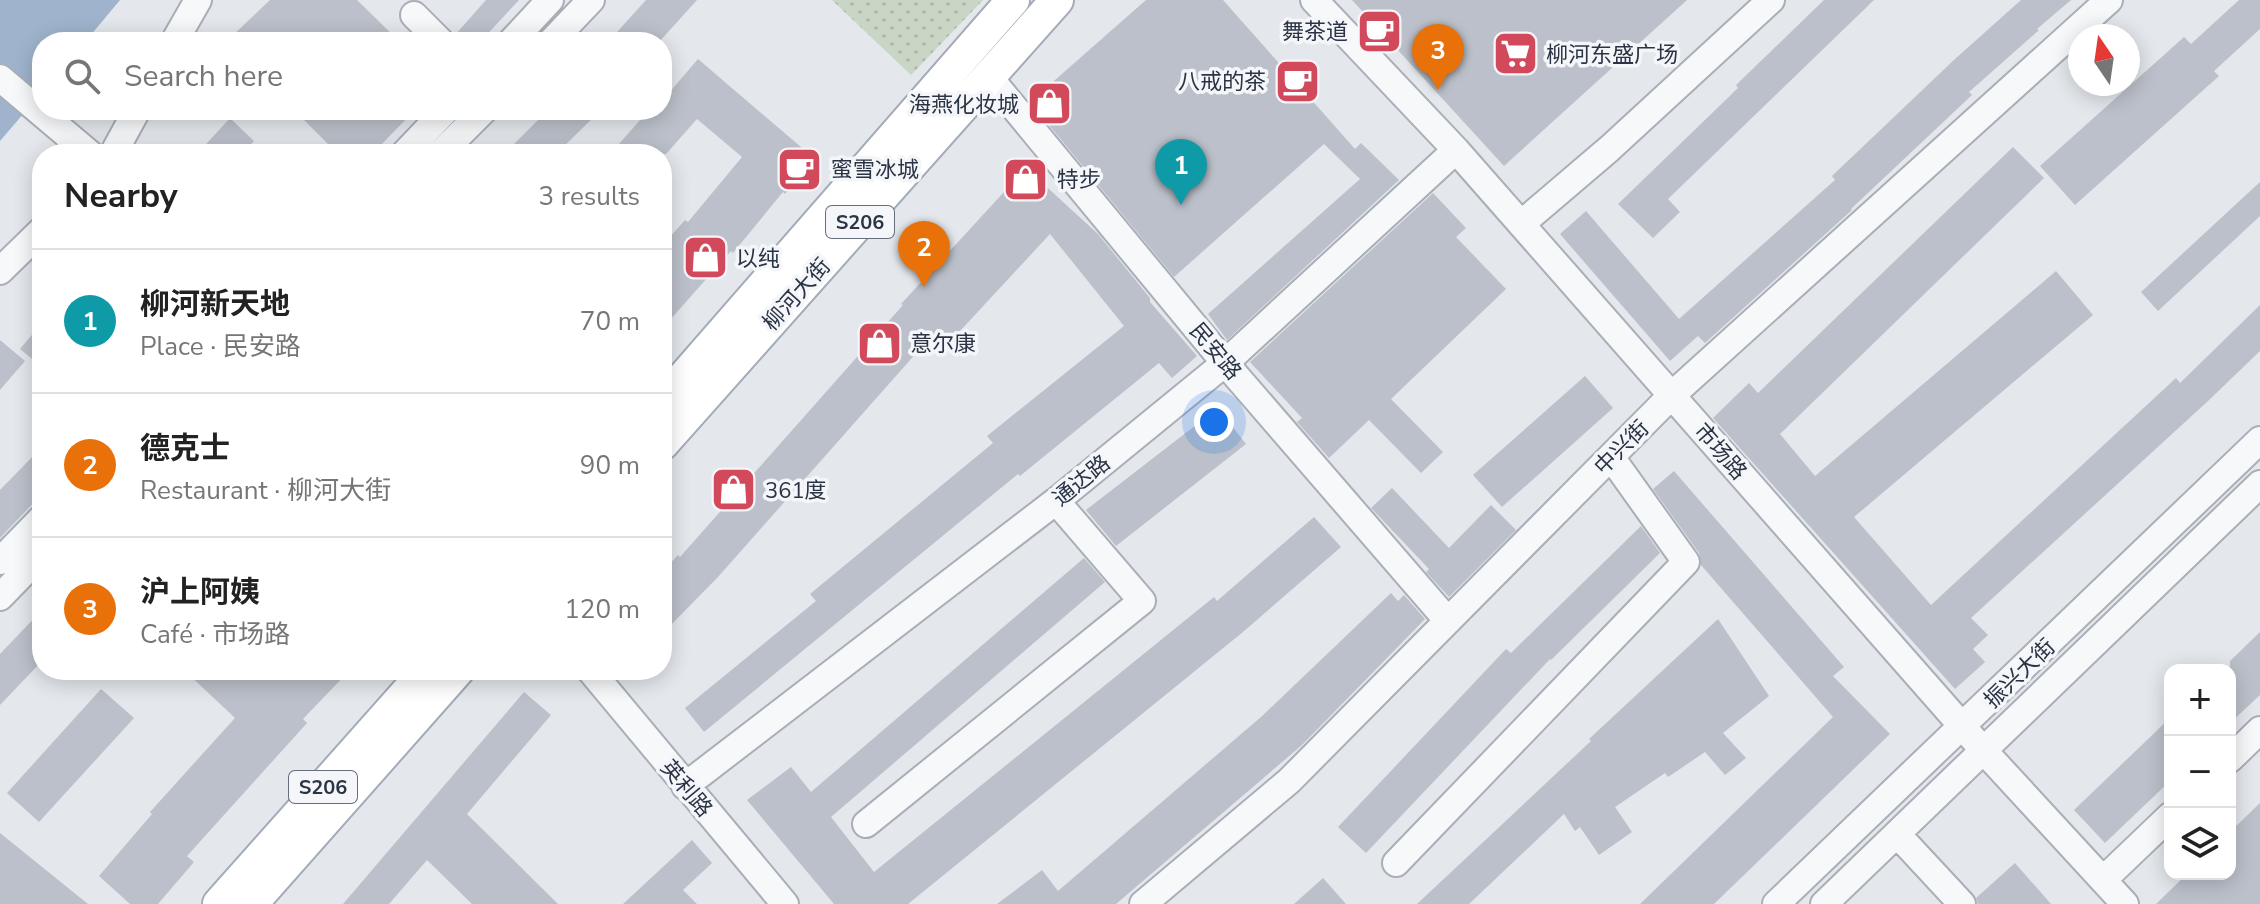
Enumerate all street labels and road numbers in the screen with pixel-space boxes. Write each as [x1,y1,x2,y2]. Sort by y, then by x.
road number: S206 [826,206,894,238]
street label: 柳河大街 [756,252,837,337]
street label: 民安路 [1183,317,1248,387]
street label: 中兴街 [1588,414,1656,482]
street label: 市场路 [1687,417,1753,486]
street label: 通达路 [1047,448,1117,513]
street label: 振兴大街 [1978,632,2062,715]
street label: 英利路 [654,754,719,824]
road number: S206 [289,771,357,803]

